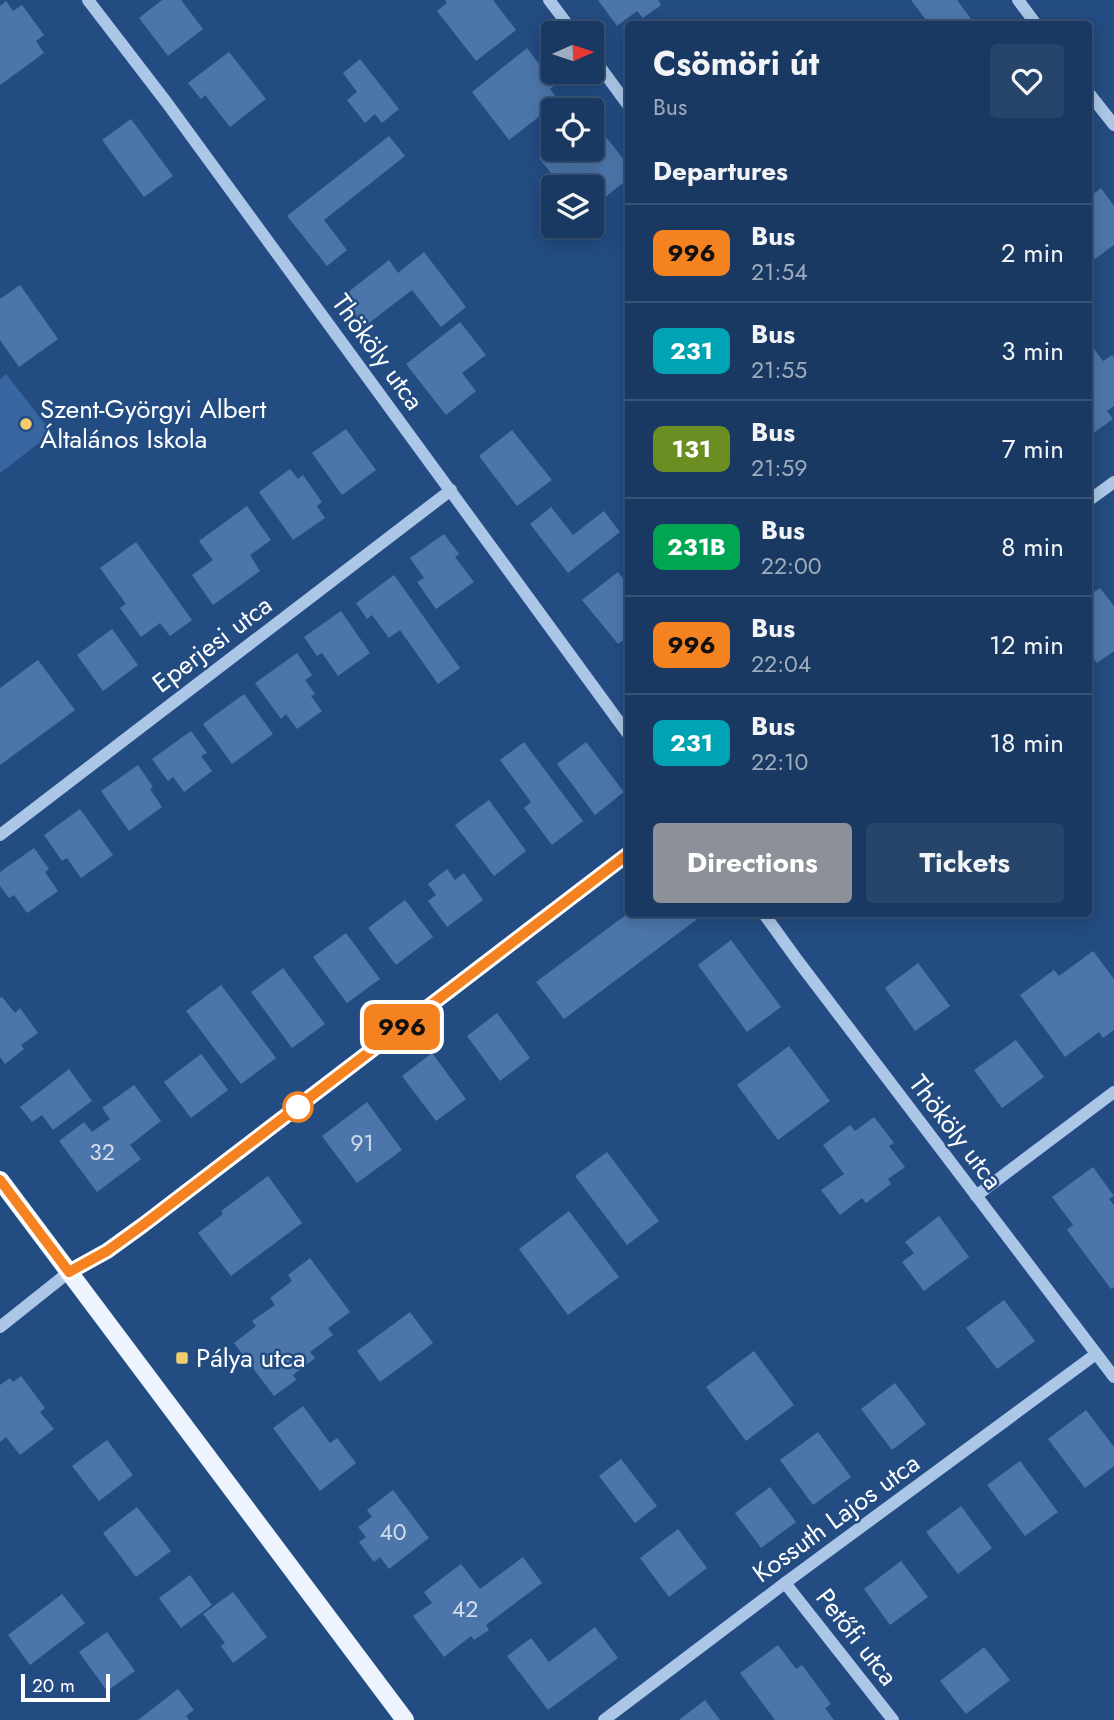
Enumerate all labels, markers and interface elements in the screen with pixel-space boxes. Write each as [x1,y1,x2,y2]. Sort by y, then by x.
north arrow [541,21,604,84]
map controls [541,21,604,238]
text: Csömöri út [653,40,819,87]
button: heart [990,44,1064,118]
text: Bus [653,90,687,124]
button: locate [541,98,604,161]
text: Departures [653,152,788,190]
button: layers [541,175,604,238]
text: Bus [751,217,795,255]
text: 2 min [1001,234,1064,272]
text: 996 [667,235,716,270]
text: 21:54 [751,255,808,289]
street label: Thököly utca [323,286,433,418]
text: Bus [751,315,795,353]
text: 3 min [1001,332,1064,370]
text: 231 [670,333,713,368]
text: 21:55 [751,353,807,387]
place label: Szent-Györgyi Albert Általános Iskola [40,390,267,458]
text: Bus [751,413,795,451]
marker: Szent-Györgyi Albert Általános Iskola [18,416,34,432]
text: 7 min [1002,430,1064,468]
text: 131 [672,431,711,466]
text: 21:59 [751,451,808,485]
text: Bus [761,511,805,549]
text: 8 min [1001,528,1064,566]
text: 231B [667,529,726,564]
text: 22:00 [761,549,822,583]
street label: Eperjesi utca [144,586,280,702]
text: Bus [751,609,795,647]
text: 12 min [989,626,1064,664]
text: 996 [667,627,716,662]
text: 22:04 [751,647,811,681]
text: Bus [751,707,795,745]
text: 18 min [990,724,1064,762]
text: 231 [670,725,713,760]
text: 22:10 [751,745,808,779]
button: Directions [653,823,852,903]
button: Tickets [866,823,1064,903]
line badge: 996 [362,1004,442,1050]
text: 996 [378,1009,426,1044]
street label: Thököly utca [900,1067,1012,1197]
unlabelled marker [283,1092,313,1122]
house number: 91 [350,1126,374,1160]
house number: 32 [89,1135,115,1169]
place label: Pálya utca [196,1339,305,1377]
marker: Pálya utca [174,1350,190,1366]
street label: Kossuth Lajos utca [745,1444,927,1592]
house number: 40 [379,1515,407,1549]
street label: Petőfi utca [807,1580,907,1694]
house number: 42 [452,1592,478,1626]
scale bar [21,1671,110,1703]
text: 20 m [32,1672,75,1699]

